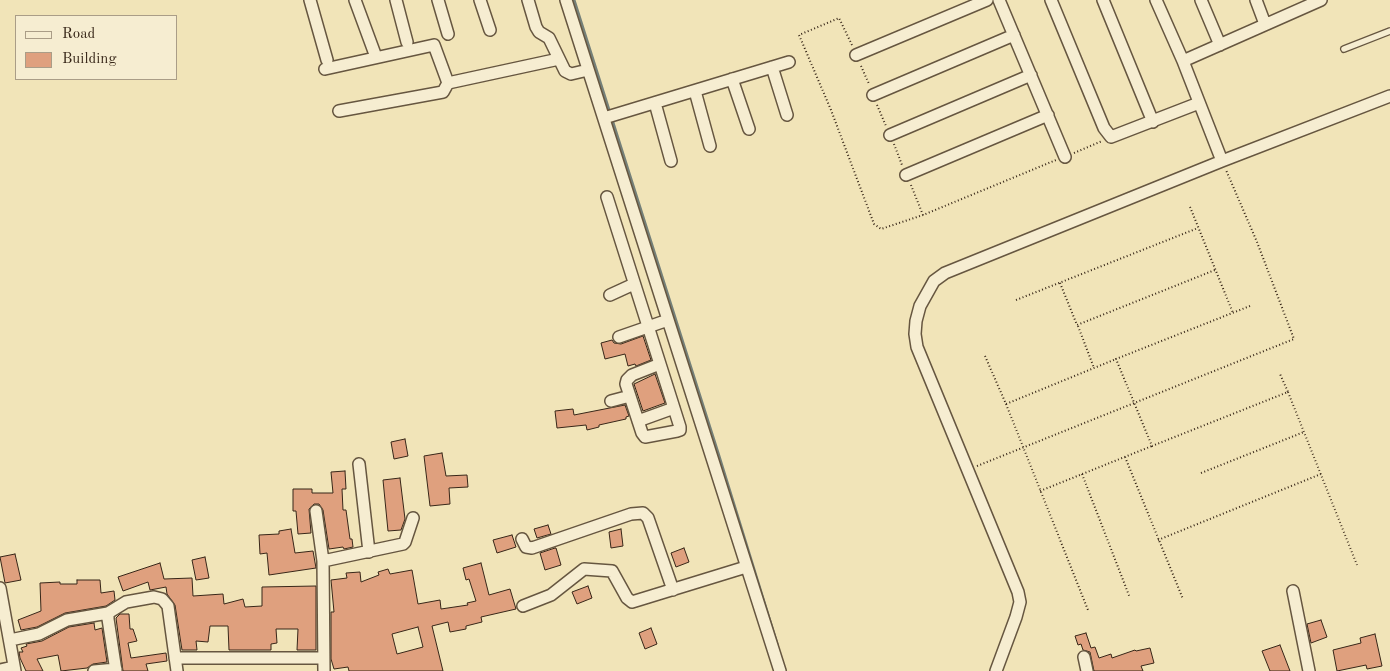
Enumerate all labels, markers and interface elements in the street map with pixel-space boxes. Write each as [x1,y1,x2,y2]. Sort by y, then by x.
legend [15,15,178,80]
text: Road [62,27,95,42]
text: Building [62,52,117,67]

